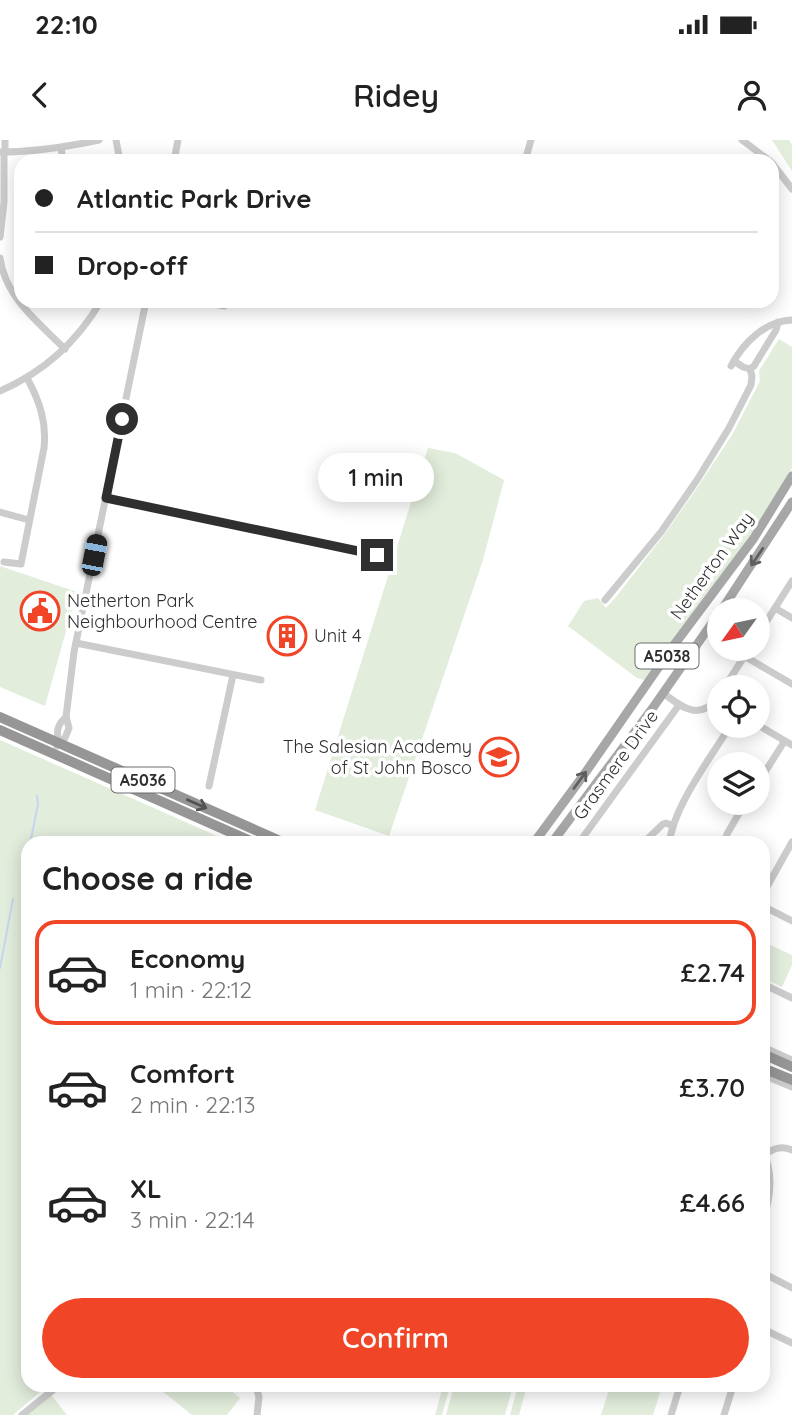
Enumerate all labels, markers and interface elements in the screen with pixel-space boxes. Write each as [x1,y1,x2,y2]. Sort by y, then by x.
text: 22:10 [35,8,98,41]
text: Ridey [353,75,439,115]
icon: back [21,76,59,114]
icon: person [733,76,771,114]
text: Atlantic Park Drive [77,182,312,215]
text: Drop-off [77,249,188,282]
route start [106,403,138,435]
callout: 1 min [319,454,435,502]
text: 1 min [348,463,404,492]
street label: Netherton Way [665,507,758,624]
car [80,532,109,578]
route end [361,539,393,571]
one-way arrow [750,547,765,566]
place label: Netherton Park Neighbourhood Centre [67,589,257,633]
public building icon: Netherton Park Neighbourhood Centre [19,590,61,632]
north arrow [707,598,770,662]
map controls [707,598,770,815]
building icon: Unit 4 [266,615,308,657]
place label: Unit 4 [314,624,362,647]
road number: A5038 [636,643,698,668]
button: locate [707,675,770,738]
street label: Grasmere Drive [568,705,663,824]
place label: The Salesian Academy of St John Bosco [283,735,472,779]
school or university icon: The Salesian Academy of St John Bosco [478,736,520,778]
button: layers [707,752,770,815]
road number: A5036 [111,768,174,792]
one-way arrow [573,771,587,790]
one-way arrow [186,798,207,811]
text: Choose a ride [42,858,254,898]
icon: car [46,941,109,1004]
text: Economy [130,942,245,975]
text: £2.74 [681,956,745,989]
text: 1 min · 22:12 [130,975,252,1004]
icon: car [46,1056,109,1119]
text: Comfort [130,1057,235,1090]
text: £3.70 [679,1071,745,1104]
text: 2 min · 22:13 [130,1090,256,1119]
icon: car [46,1171,109,1234]
text: XL [130,1172,162,1205]
text: £4.66 [680,1186,745,1219]
text: 3 min · 22:14 [130,1205,255,1234]
button: Confirm [42,1298,749,1378]

